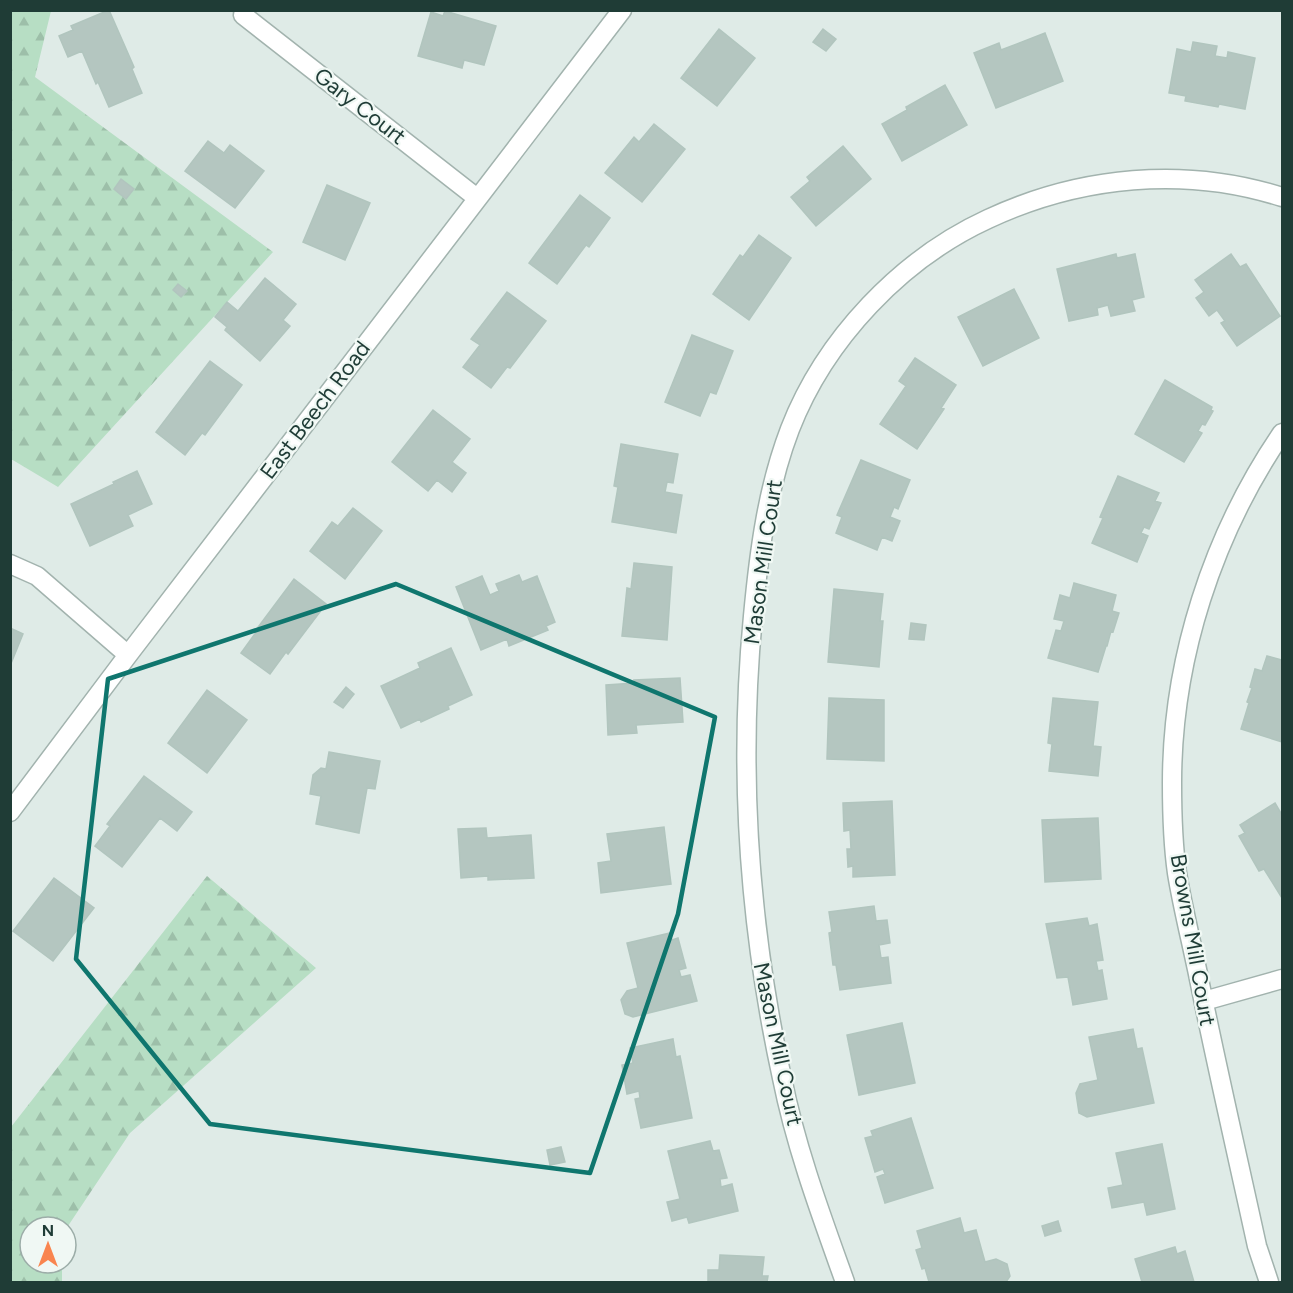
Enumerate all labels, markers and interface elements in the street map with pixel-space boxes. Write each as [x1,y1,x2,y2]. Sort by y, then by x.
street label: Gary Court [309,62,411,150]
street label: East Beech Road [254,336,376,484]
street label: Mason Mill Court [738,478,788,646]
street label: Browns Mill Court [1165,852,1221,1028]
street label: Mason Mill Court [748,960,808,1128]
north arrow [18,1215,78,1275]
text: N [42,1221,54,1240]

